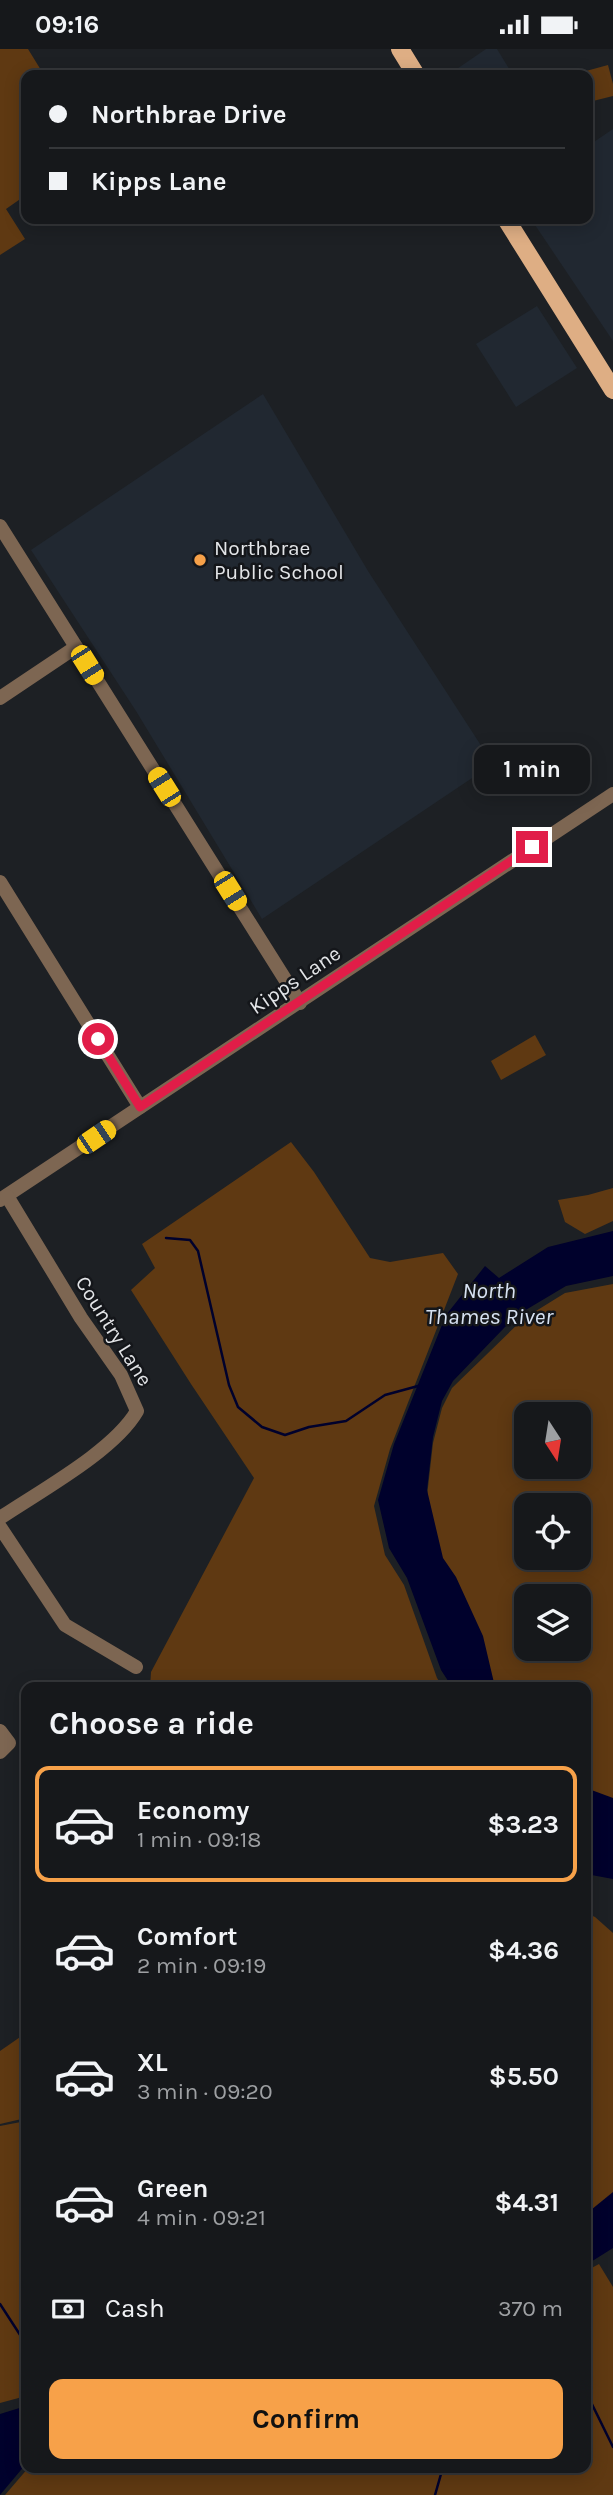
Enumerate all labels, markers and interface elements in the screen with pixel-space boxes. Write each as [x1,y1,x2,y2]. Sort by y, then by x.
text: 09:16 [35,9,99,40]
text: Northbrae Drive [91,99,287,130]
text: Kipps Lane [91,166,227,197]
place label: Northbrae Public School [214,536,344,584]
marker: Northbrae Public School [192,552,208,568]
car [67,642,108,688]
callout: 1 min [474,745,590,795]
text: 1 min [503,756,561,783]
car [144,764,185,810]
route end [516,831,548,863]
car [210,868,251,914]
street label: Kipps Lane [245,941,345,1019]
route start [82,1023,114,1055]
car [73,1117,120,1157]
street label: Country Lane [71,1272,157,1390]
water label: North Thames River [425,1277,554,1330]
north arrow [514,1402,592,1479]
map controls [514,1402,591,1661]
button: locate [514,1493,591,1570]
button: layers [514,1584,591,1661]
text: Choose a ride [49,1705,254,1742]
icon: car [53,1793,116,1856]
text: Economy [137,1795,249,1826]
text: $3.23 [487,1809,559,1840]
text: 1 min · 09:18 [137,1826,261,1853]
icon: car [53,1919,116,1982]
text: Comfort [137,1921,238,1952]
text: $4.36 [488,1935,559,1966]
text: 2 min · 09:19 [137,1952,266,1979]
icon: car [53,2045,116,2108]
text: XL [137,2047,168,2078]
text: $5.50 [489,2061,559,2092]
text: 3 min · 09:20 [137,2078,273,2105]
icon: car [53,2171,116,2234]
text: Green [137,2173,209,2204]
text: $4.31 [495,2187,559,2218]
text: 4 min · 09:21 [137,2204,266,2231]
icon: cash [49,2290,87,2328]
text: Cash [105,2293,165,2324]
text: 370 m [498,2295,563,2322]
button: Confirm [49,2379,563,2459]

